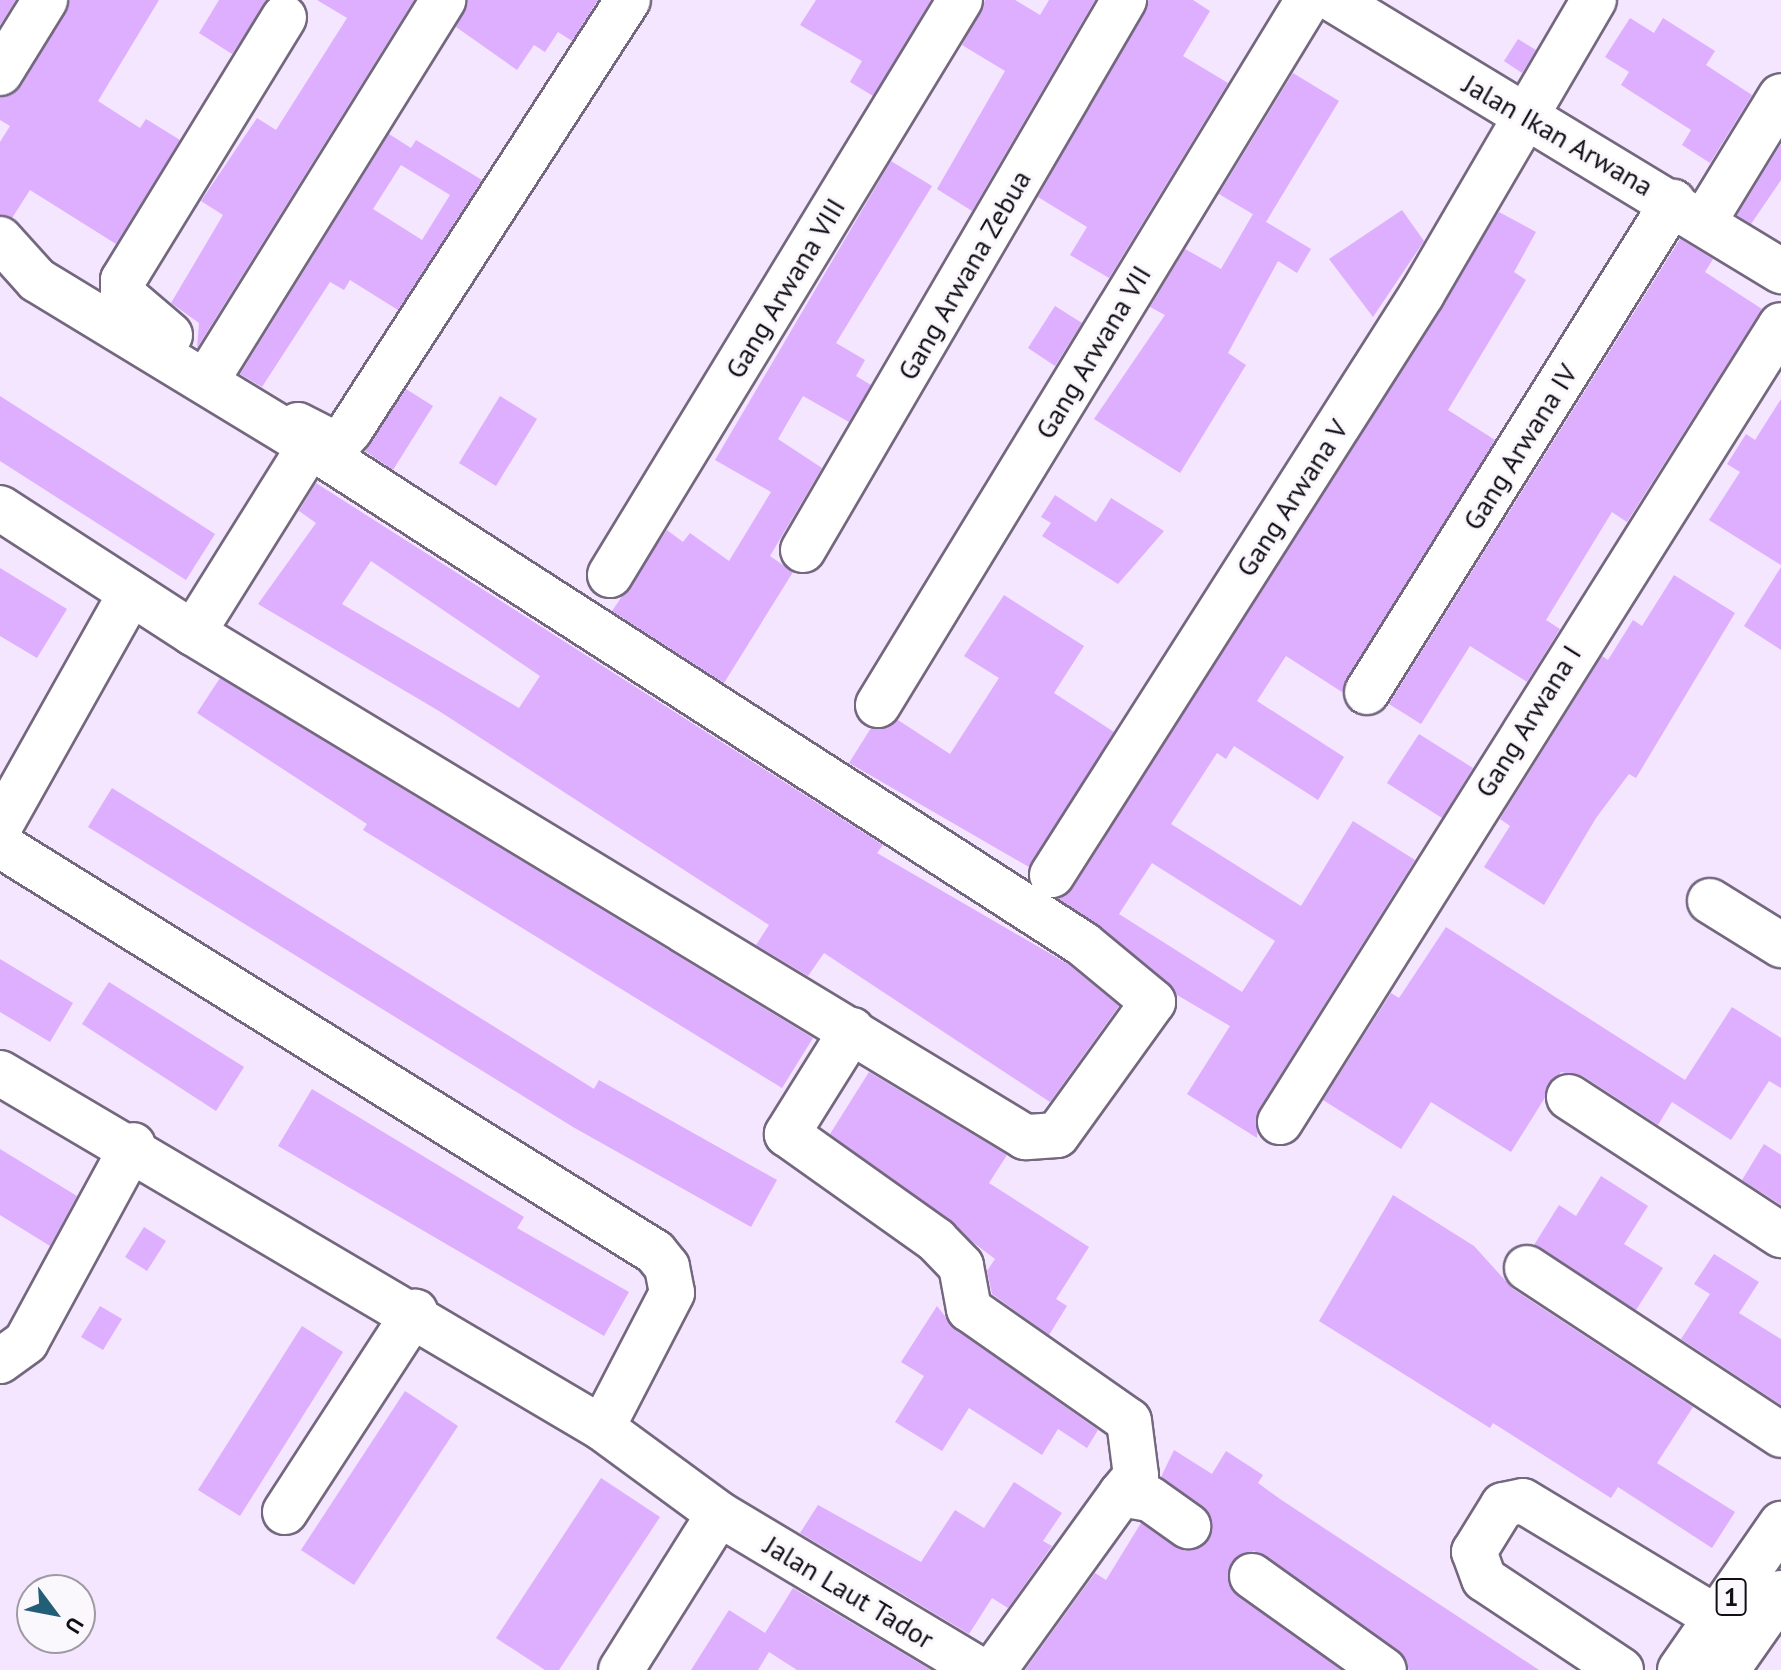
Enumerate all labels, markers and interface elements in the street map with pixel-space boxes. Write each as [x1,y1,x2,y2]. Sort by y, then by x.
street label: Jalan Ikan Arwana [1457,67,1659,203]
street label: Gang Arwana Zebua [890,164,1038,386]
street label: Gang Arwana VIII [717,191,853,385]
street label: Gang Arwana VII [1028,258,1158,446]
street label: Gang Arwana IV [1455,358,1585,536]
street label: Gang Arwana V [1228,413,1356,583]
street label: Gang Arwana I [1468,638,1588,804]
street label: Jalan Laut Tador [758,1528,940,1656]
north arrow [16,1574,96,1654]
road number: 1 [1715,1575,1747,1619]
text: U [59,1612,90,1639]

